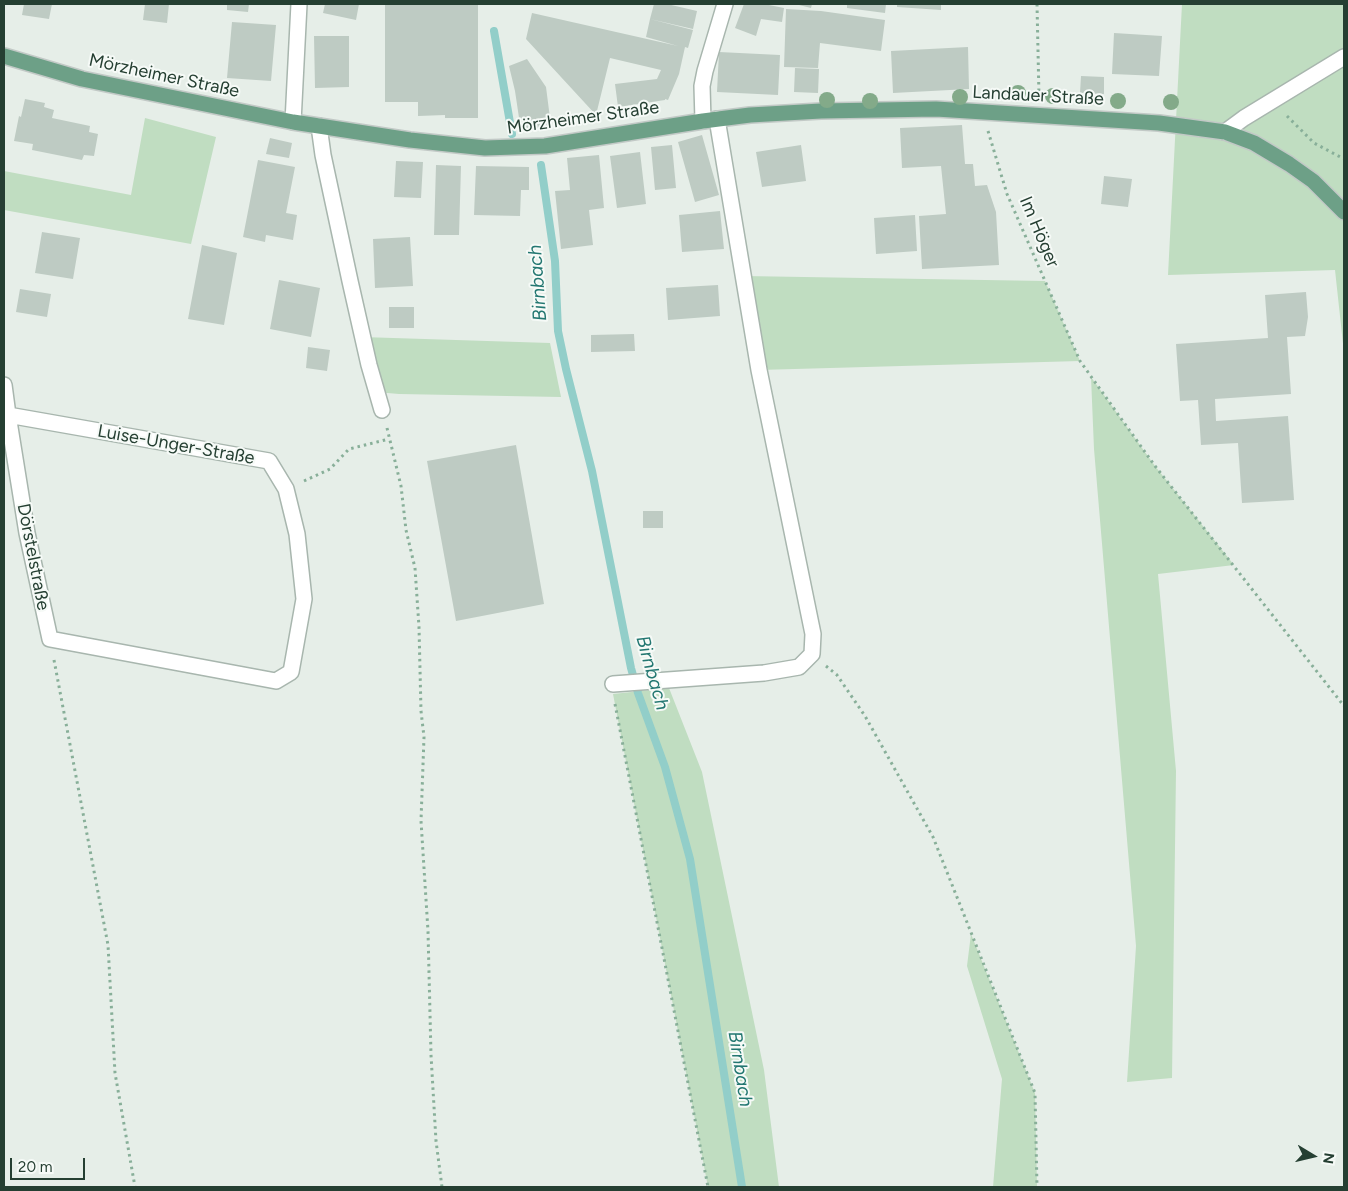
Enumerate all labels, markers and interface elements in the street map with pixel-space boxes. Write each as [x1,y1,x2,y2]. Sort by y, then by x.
street label: Mörzheimer Straße [87,49,241,103]
street label: Landauer Straße [972,82,1104,110]
street label: Mörzheimer Straße [506,97,660,139]
street label: Im Höger [1014,193,1064,271]
water label: Birnbach [524,244,552,322]
street label: Luise-Unger-Straße [96,421,256,469]
street label: Dörstelstraße [12,502,54,612]
water label: Birnbach [631,633,673,713]
water label: Birnbach [723,1030,757,1108]
north arrow [1288,1131,1338,1181]
scale bar [12,1148,88,1180]
text: N [1319,1152,1338,1165]
text: 20 m [18,1158,52,1176]

